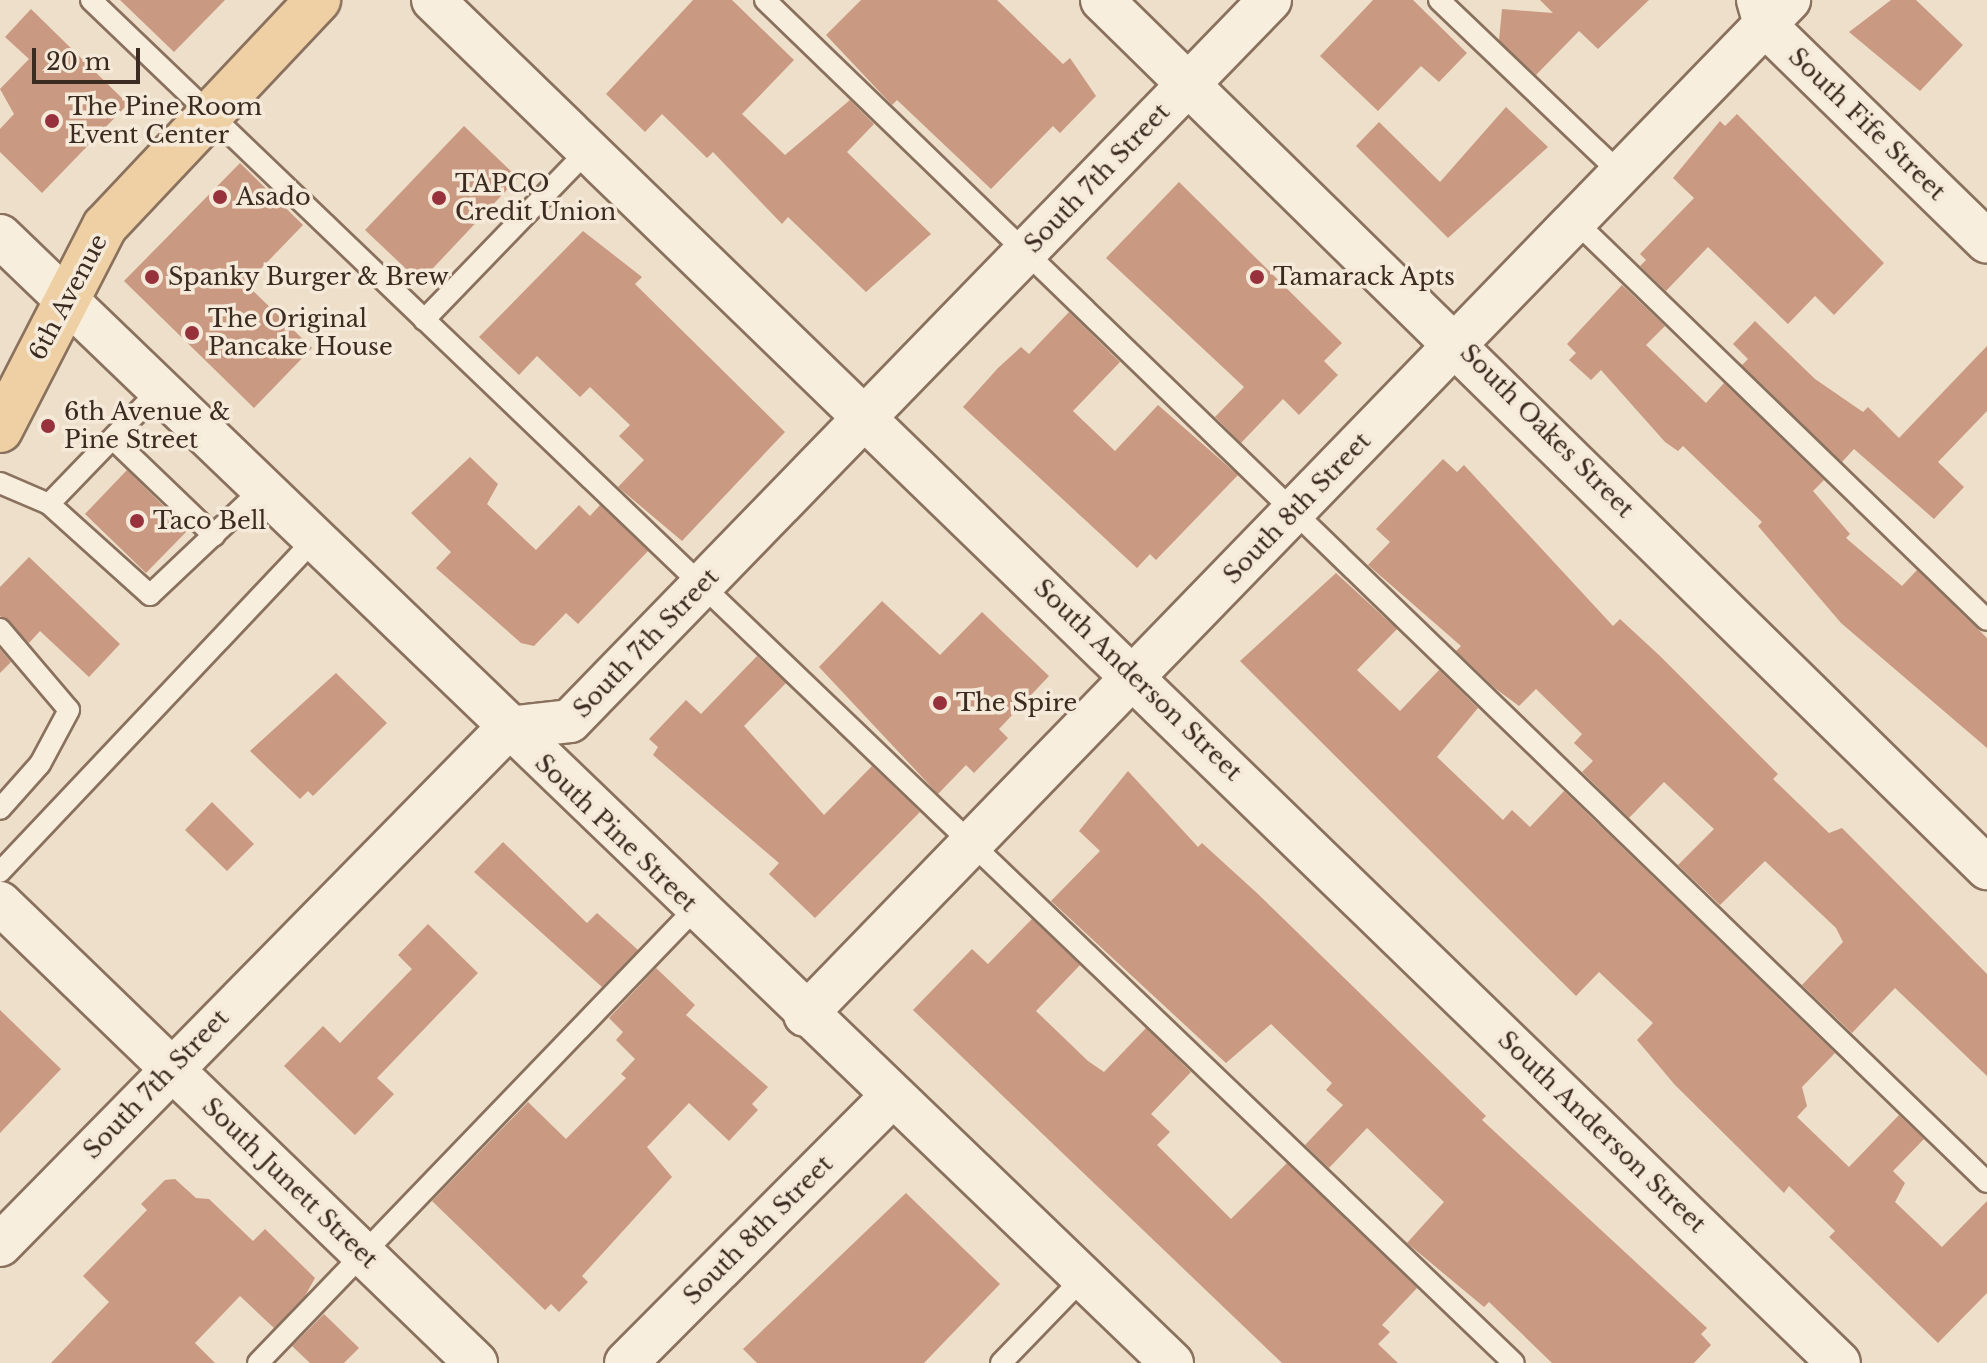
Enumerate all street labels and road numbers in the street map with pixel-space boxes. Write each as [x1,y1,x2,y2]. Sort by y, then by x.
street label: South Fife Street [1783,42,1951,206]
street label: South 7th Street [1018,97,1176,259]
street label: 6th Avenue [23,229,113,365]
street label: South Oakes Street [1454,338,1640,524]
street label: South 8th Street [1218,426,1376,590]
street label: South 7th Street [567,562,725,724]
street label: South Anderson Street [1028,573,1248,787]
street label: South Pine Street [529,748,703,918]
street label: South 7th Street [77,1003,235,1165]
street label: South Anderson Street [1492,1025,1712,1239]
street label: South Junett Street [196,1092,384,1274]
street label: South 8th Street [677,1149,839,1311]

